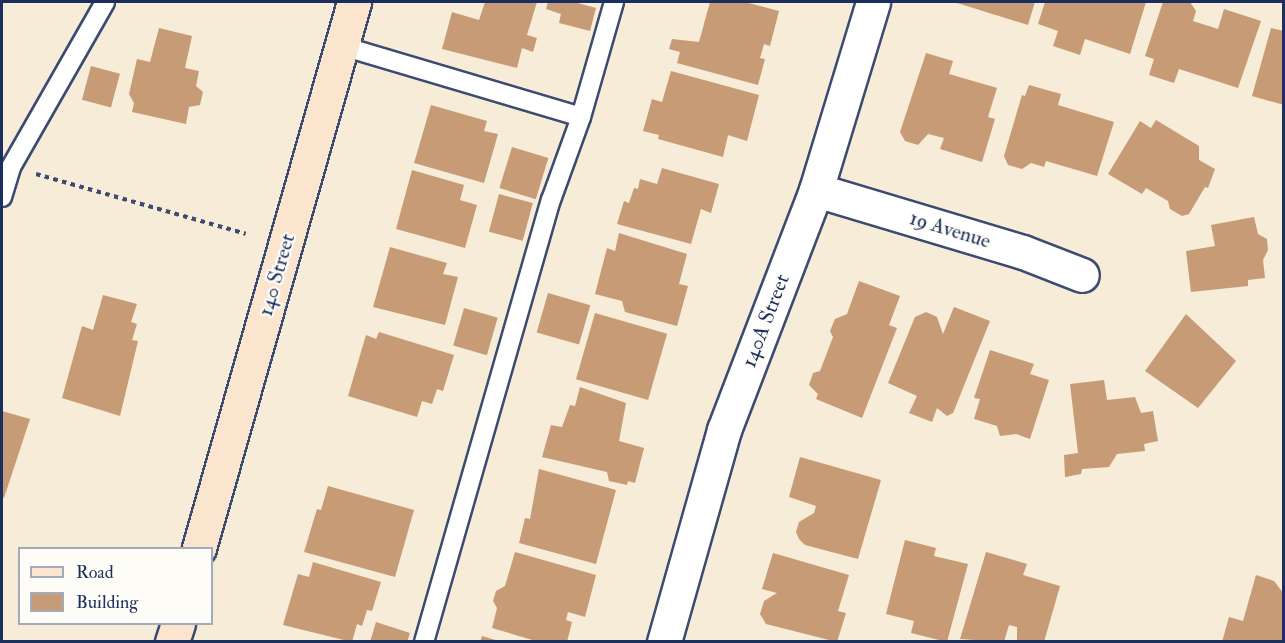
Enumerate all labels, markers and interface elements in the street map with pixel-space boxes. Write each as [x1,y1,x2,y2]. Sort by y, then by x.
street label: 19 Avenue [906,206,994,254]
street label: 140 Street [253,231,301,319]
street label: 140A Street [737,271,795,371]
legend [18,547,213,625]
text: Road [76,561,114,584]
text: Building [76,591,138,614]

